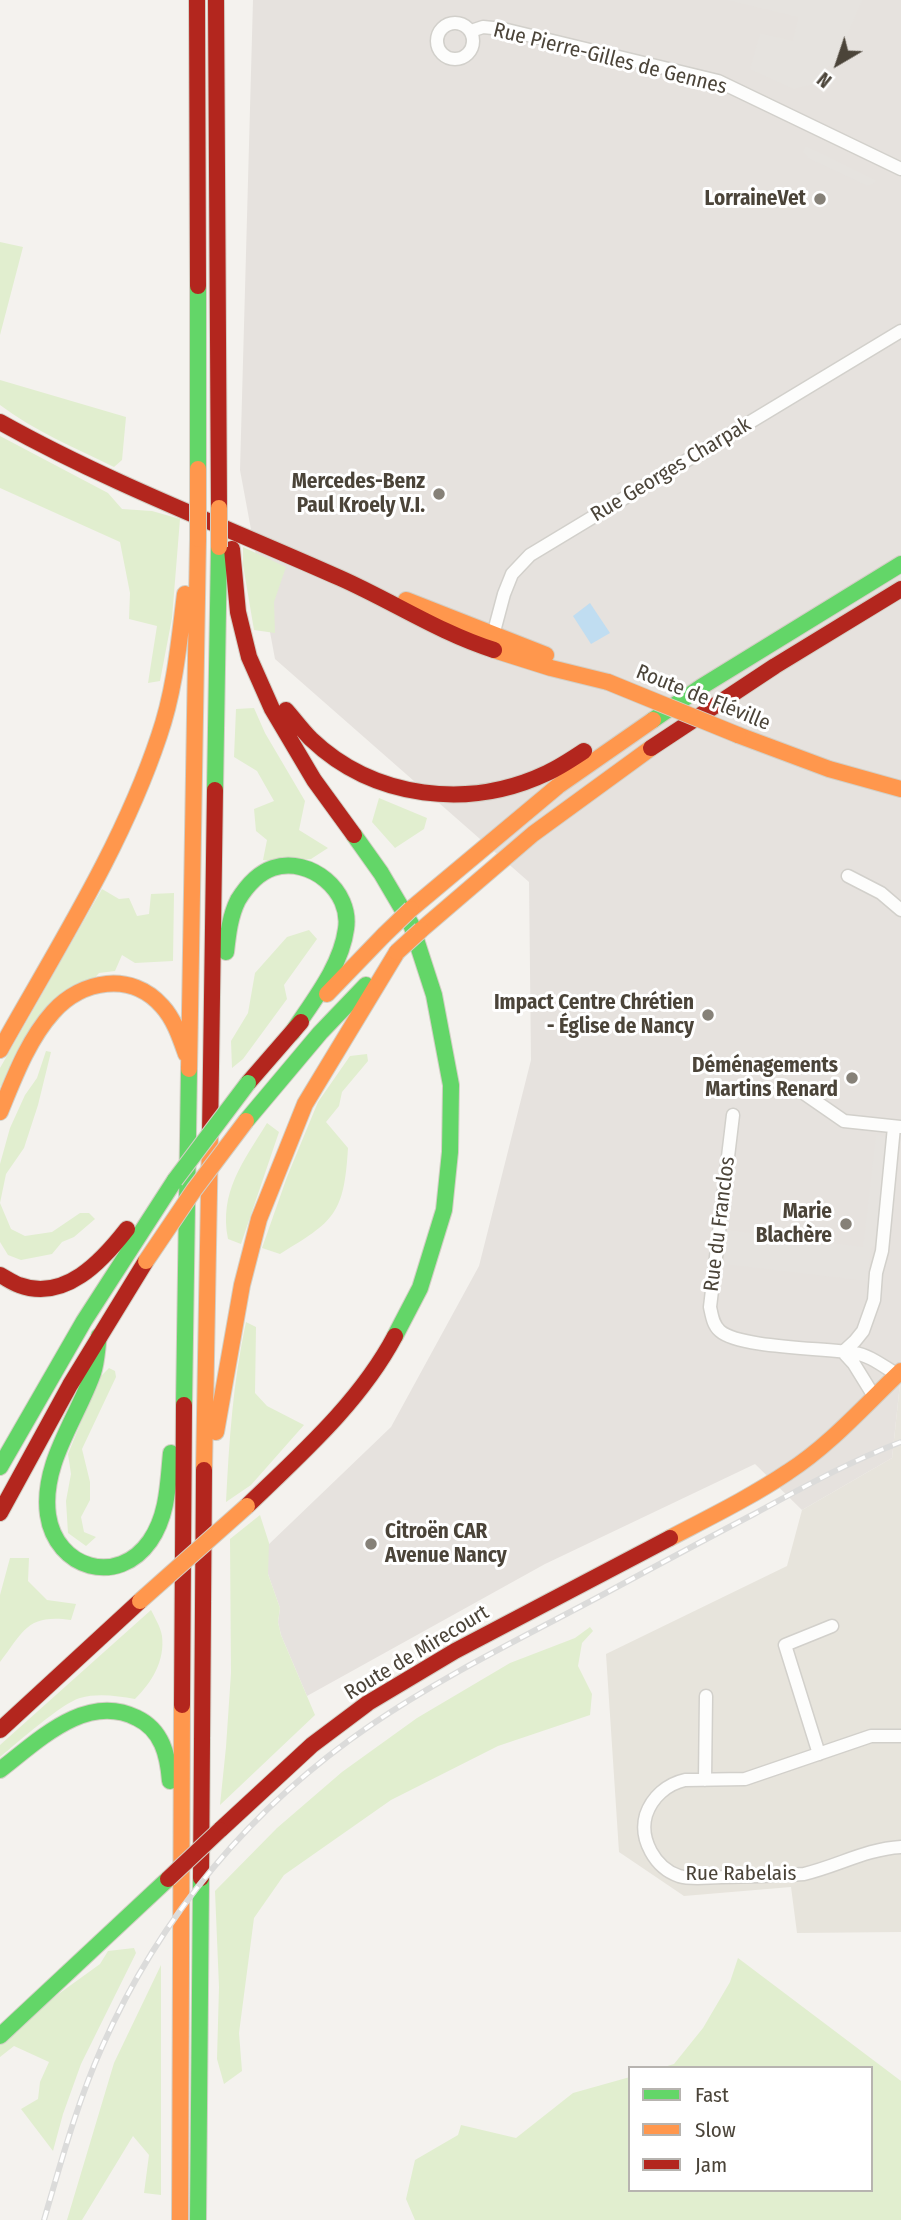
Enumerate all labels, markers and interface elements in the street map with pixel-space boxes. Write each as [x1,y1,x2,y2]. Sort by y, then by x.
street label: Rue Pierre-Gilles de Gennes [491,18,729,100]
north arrow [803,28,873,98]
text: N [813,67,836,92]
place label: LorraineVet [705,186,806,212]
marker: LorraineVet [812,191,828,207]
street label: Rue Georges Charpak [586,412,756,528]
place label: Mercedes-Benz Paul Kroely V.I. [292,469,425,519]
marker: Mercedes-Benz Paul Kroely V.I. [431,486,447,502]
street label: Route de Fléville [632,660,774,736]
place label: Impact Centre Chrétien - Église de Nancy [494,990,694,1040]
marker: Impact Centre Chrétien - Église de Nancy [700,1007,716,1023]
place label: Déménagements Martins Renard [692,1053,838,1103]
marker: Déménagements Martins Renard [844,1070,860,1086]
street label: Rue du Franclos [699,1155,741,1293]
place label: Marie Blachère [756,1199,832,1249]
marker: Marie Blachère [838,1216,854,1232]
place label: Citroën CAR Avenue Nancy [385,1519,507,1569]
marker: Citroën CAR Avenue Nancy [363,1536,379,1552]
street label: Route de Mirecourt [340,1600,494,1706]
street label: Rue Rabelais [686,1861,796,1887]
legend [628,2066,873,2192]
text: Fast [695,2082,729,2108]
text: Slow [695,2117,736,2143]
text: Jam [695,2152,727,2178]

